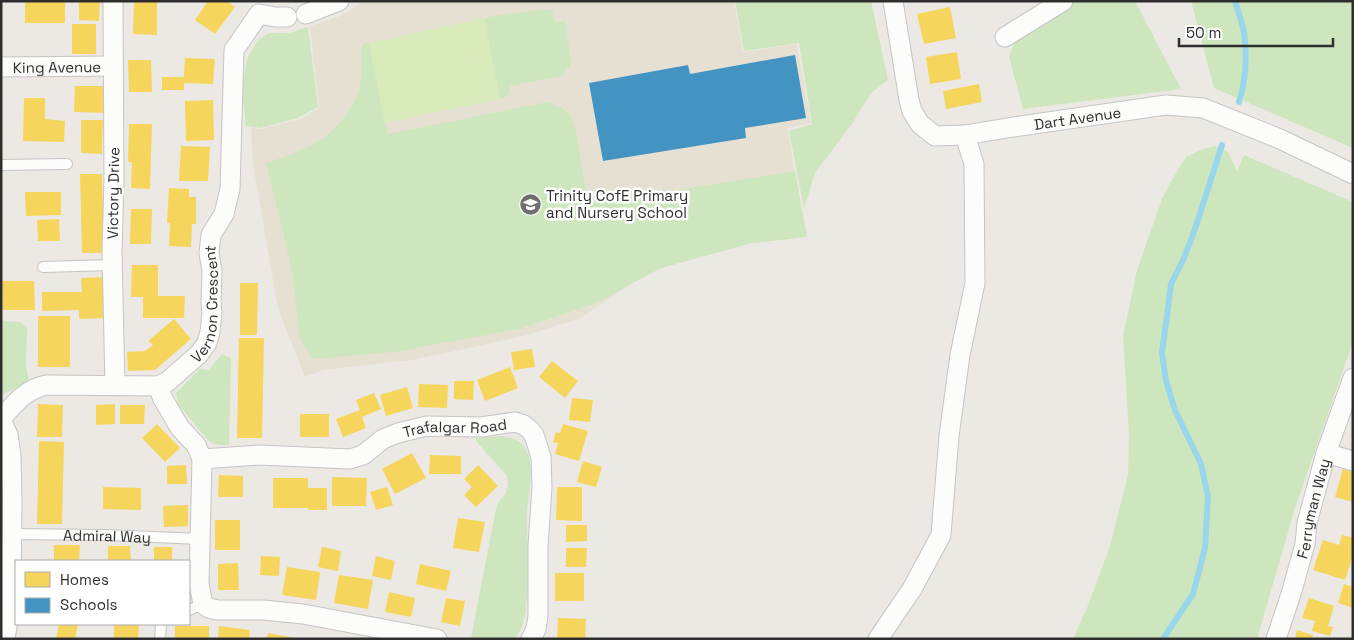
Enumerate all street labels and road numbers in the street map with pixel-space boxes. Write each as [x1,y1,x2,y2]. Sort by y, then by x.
street label: King Avenue [13,57,101,76]
street label: Dart Avenue [1033,102,1122,133]
street label: Victory Drive [103,147,123,239]
street label: Vernon Crescent [187,244,222,366]
street label: Trafalgar Road [401,414,508,441]
street label: Ferryman Way [1292,456,1334,561]
street label: Admiral Way [63,525,151,546]

